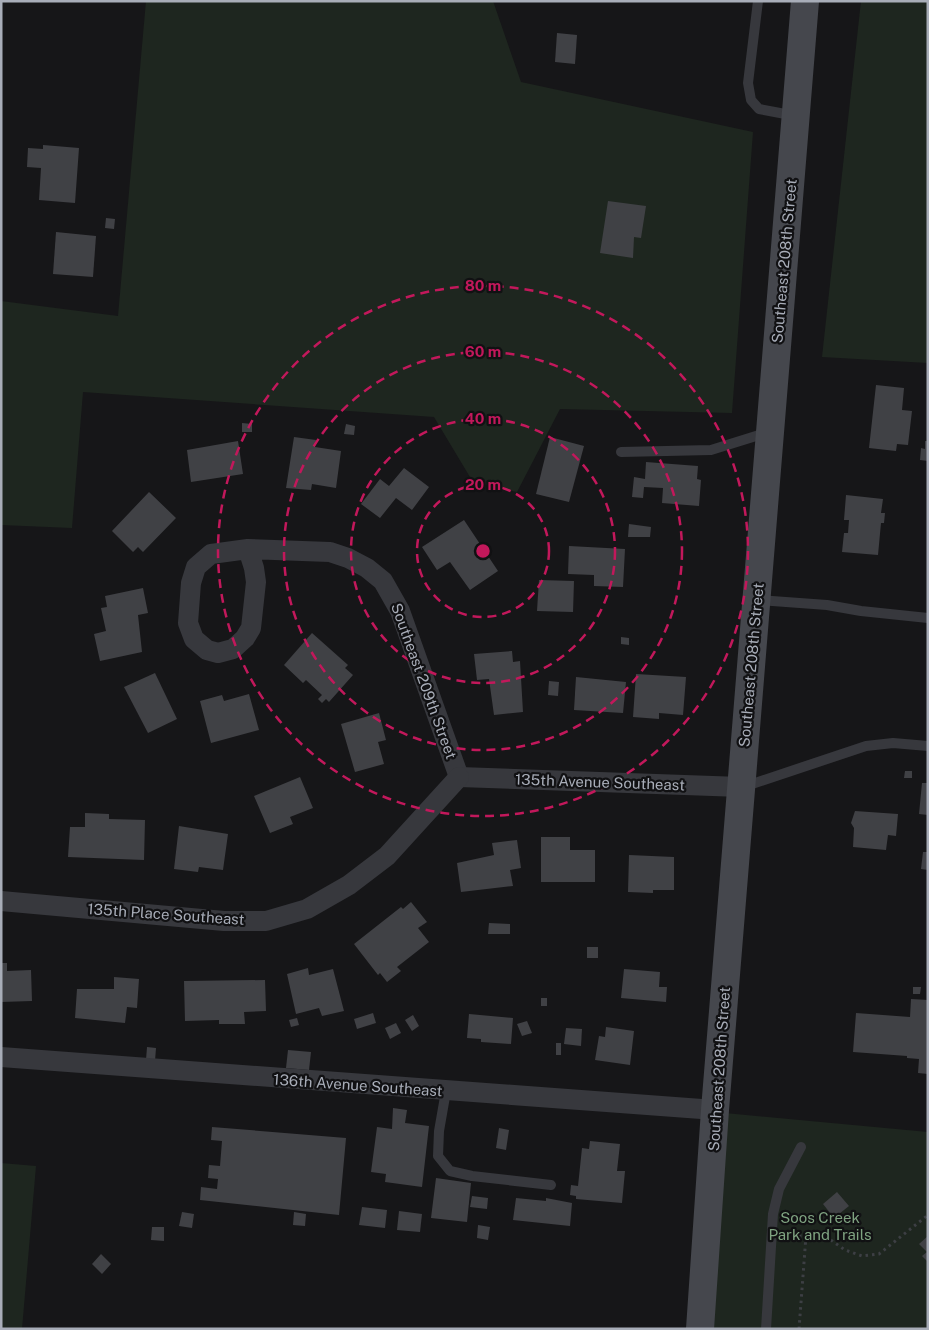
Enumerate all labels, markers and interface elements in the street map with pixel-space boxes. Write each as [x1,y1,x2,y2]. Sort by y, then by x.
street label: Southeast 208th Street [768,178,800,344]
text: 80 m [465,277,501,294]
text: 60 m [465,343,501,360]
text: 40 m [465,410,501,427]
text: 20 m [465,476,501,493]
centre of rings [474,542,492,560]
street label: Southeast 208th Street [735,582,767,748]
street label: Southeast 209th Street [388,601,460,761]
street label: 135th Avenue Southeast [515,771,685,793]
street label: 135th Place Southeast [87,900,245,928]
street label: Southeast 208th Street [705,986,733,1152]
street label: 136th Avenue Southeast [273,1071,443,1099]
park label: Soos Creek Park and Trails [768,1209,872,1243]

